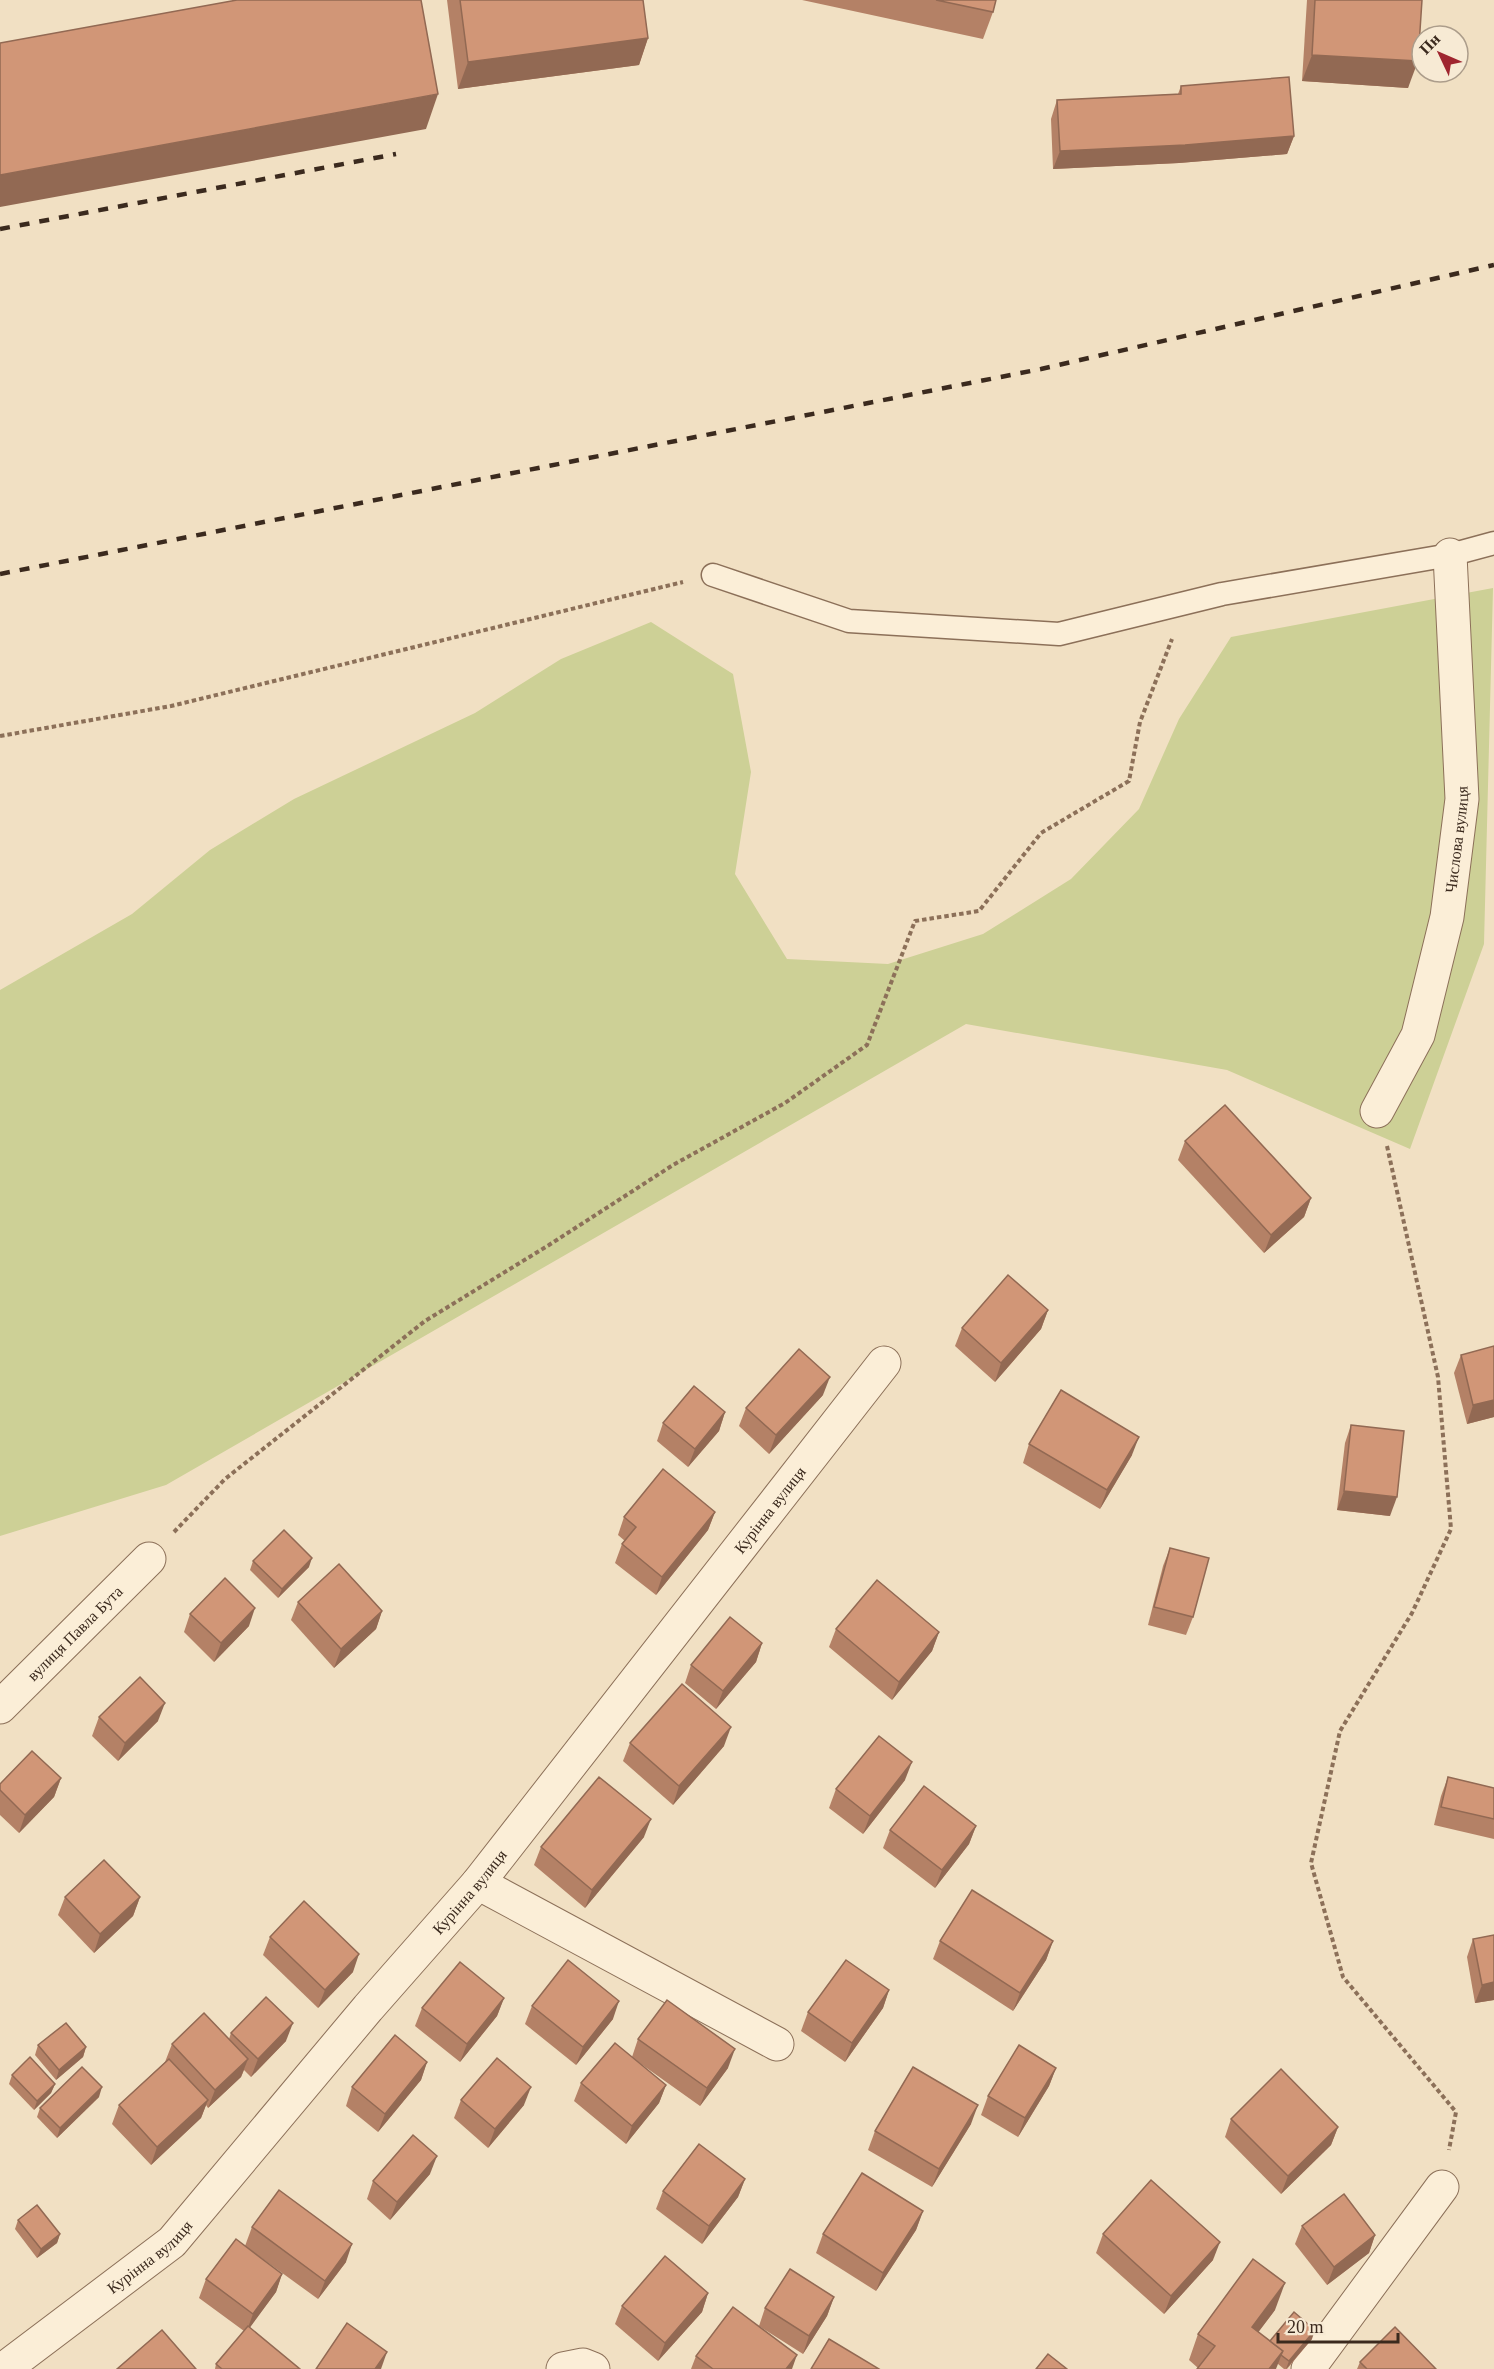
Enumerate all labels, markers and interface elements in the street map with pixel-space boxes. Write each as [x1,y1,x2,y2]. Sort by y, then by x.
north arrow [1410,24,1470,84]
text: Пн [1416,30,1443,58]
street label: Числова вулиця [1442,785,1472,894]
street label: Курінна вулиця [730,1463,809,1556]
street label: вулиця Павла Бута [23,1582,126,1684]
street label: Курінна вулиця [429,1846,510,1937]
street label: Курінна вулиця [104,2216,196,2296]
scale bar [1278,2306,1398,2344]
text: 20 m [1287,2317,1324,2337]

